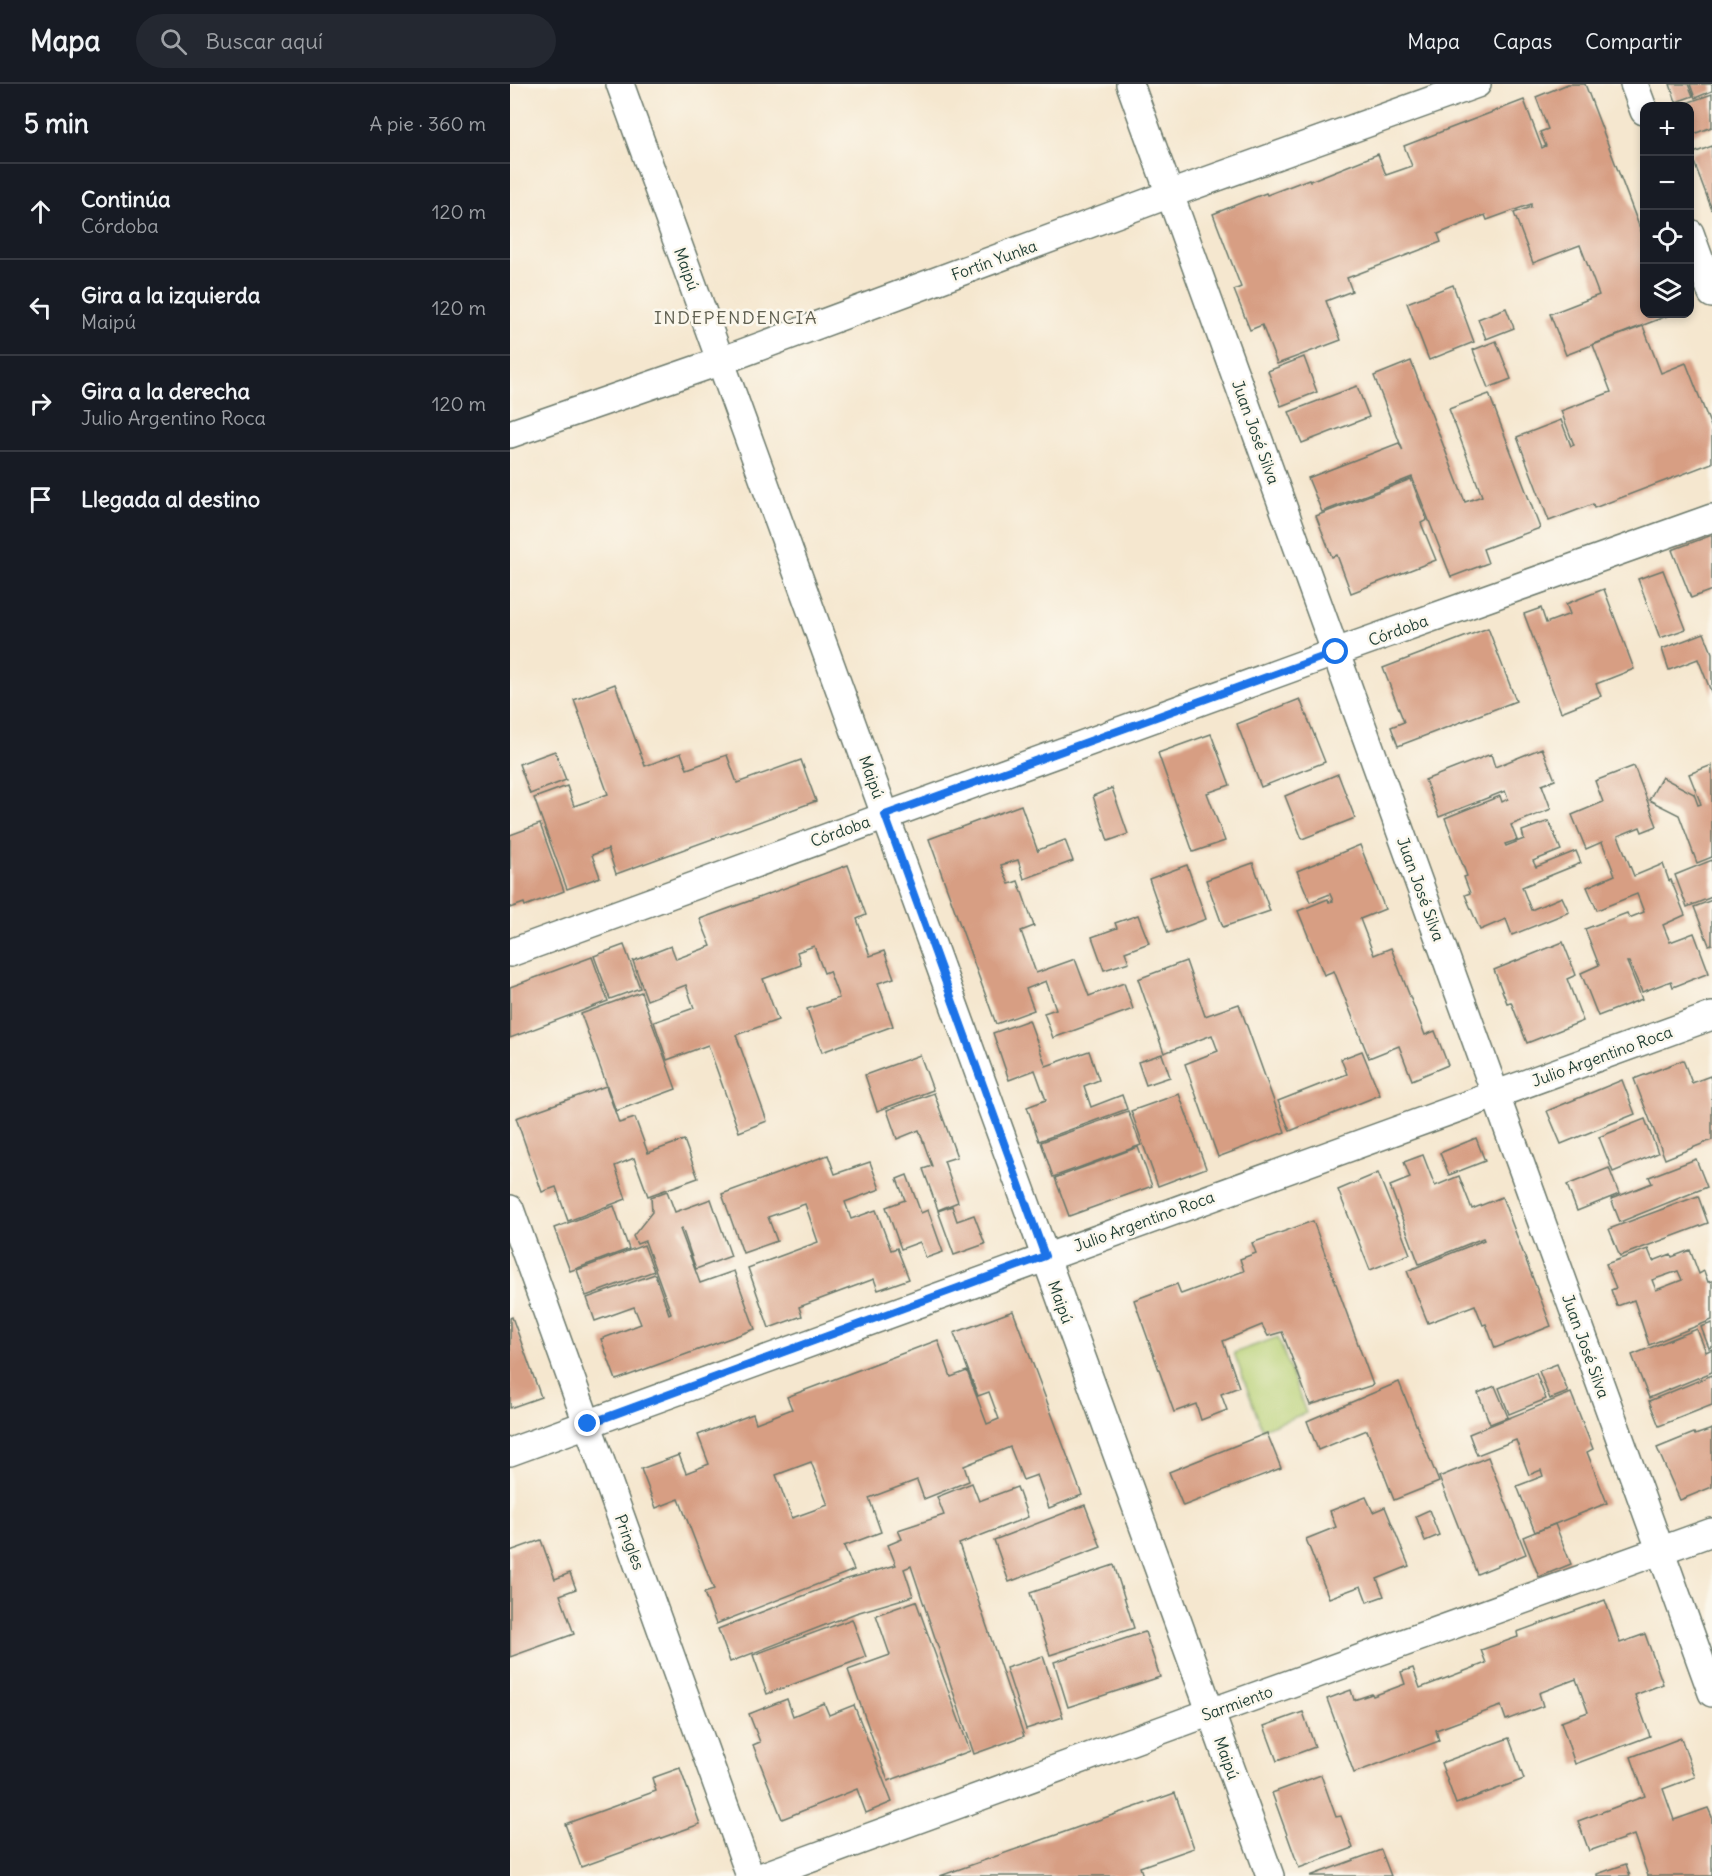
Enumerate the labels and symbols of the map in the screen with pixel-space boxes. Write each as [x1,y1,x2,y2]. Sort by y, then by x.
street label: Fortín Yunka [948,235,1040,285]
street label: Maipú [670,245,704,293]
district label: INDEPENDENCIA [654,306,818,329]
street label: Juan José Silva [1228,377,1284,487]
street label: Córdoba [1365,610,1431,650]
route start [1322,638,1348,664]
street label: Maipú [855,753,889,801]
street label: Córdoba [807,811,873,851]
street label: Juan José Silva [1393,834,1449,944]
street label: Julio Argentino Roca [1529,1021,1675,1091]
street label: Julio Argentino Roca [1071,1186,1217,1256]
street label: Maipú [1044,1278,1078,1326]
street label: Juan José Silva [1558,1291,1614,1401]
route end [574,1410,600,1436]
street label: Pringles [611,1512,649,1572]
street label: Sarmiento [1199,1681,1275,1725]
street label: Maipú [1210,1734,1244,1782]

